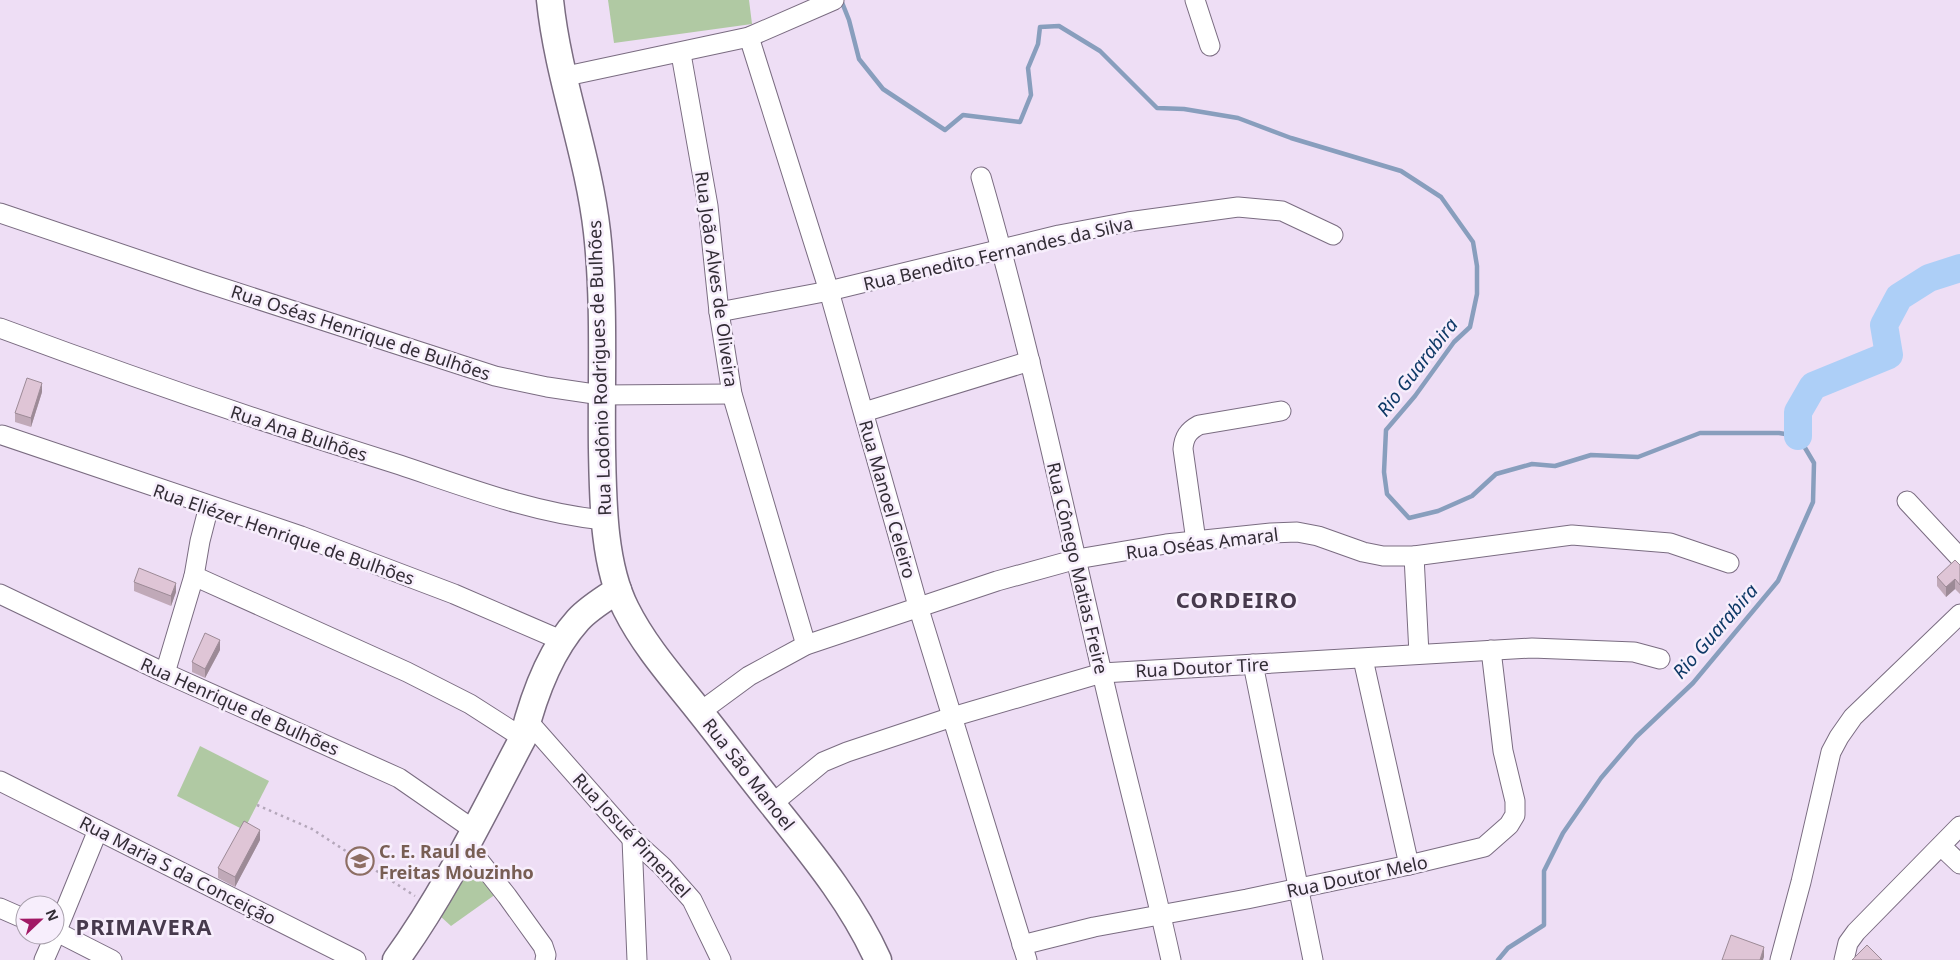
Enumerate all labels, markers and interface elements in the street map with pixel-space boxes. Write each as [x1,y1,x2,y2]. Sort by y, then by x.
street label: Rua João Alves de Oliveira [690,170,744,388]
street label: Rua Benedito Fernandes da Silva [861,210,1135,296]
street label: Rua Lodônio Rodrigues de Bulhões [582,220,616,516]
street label: Rua Oséas Henrique de Bulhões [228,279,494,385]
water label: Rio Guarabira [1370,312,1464,421]
street label: Rua Ana Bulhões [227,400,371,466]
street label: Rua Manoel Celeiro [854,417,922,581]
street label: Rua Cônego Matias Freire [1042,460,1114,676]
street label: Rua Eliézer Henrique de Bulhões [150,478,418,590]
street label: Rua Oséas Amaral [1124,522,1280,564]
water label: Rio Guarabira [1666,578,1764,684]
district label: CORDEIRO [1176,584,1298,614]
street label: Rua Henrique de Bulhões [137,651,343,761]
street label: Rua Doutor Tire [1135,652,1269,682]
street label: Rua São Manoel [698,713,800,835]
street label: Rua Josué Pimentel [568,767,696,903]
street label: Rua Maria S da Conceição [76,810,280,930]
place label: C. E. Raul de Freitas Mouzinho [379,839,534,884]
school or university icon: C. E. Raul de Freitas Mouzinho [345,846,375,876]
street label: Rua Doutor Melo [1284,849,1430,903]
north arrow [15,895,65,945]
text: N [42,906,63,924]
district label: PRIMAVERA [75,911,213,941]

